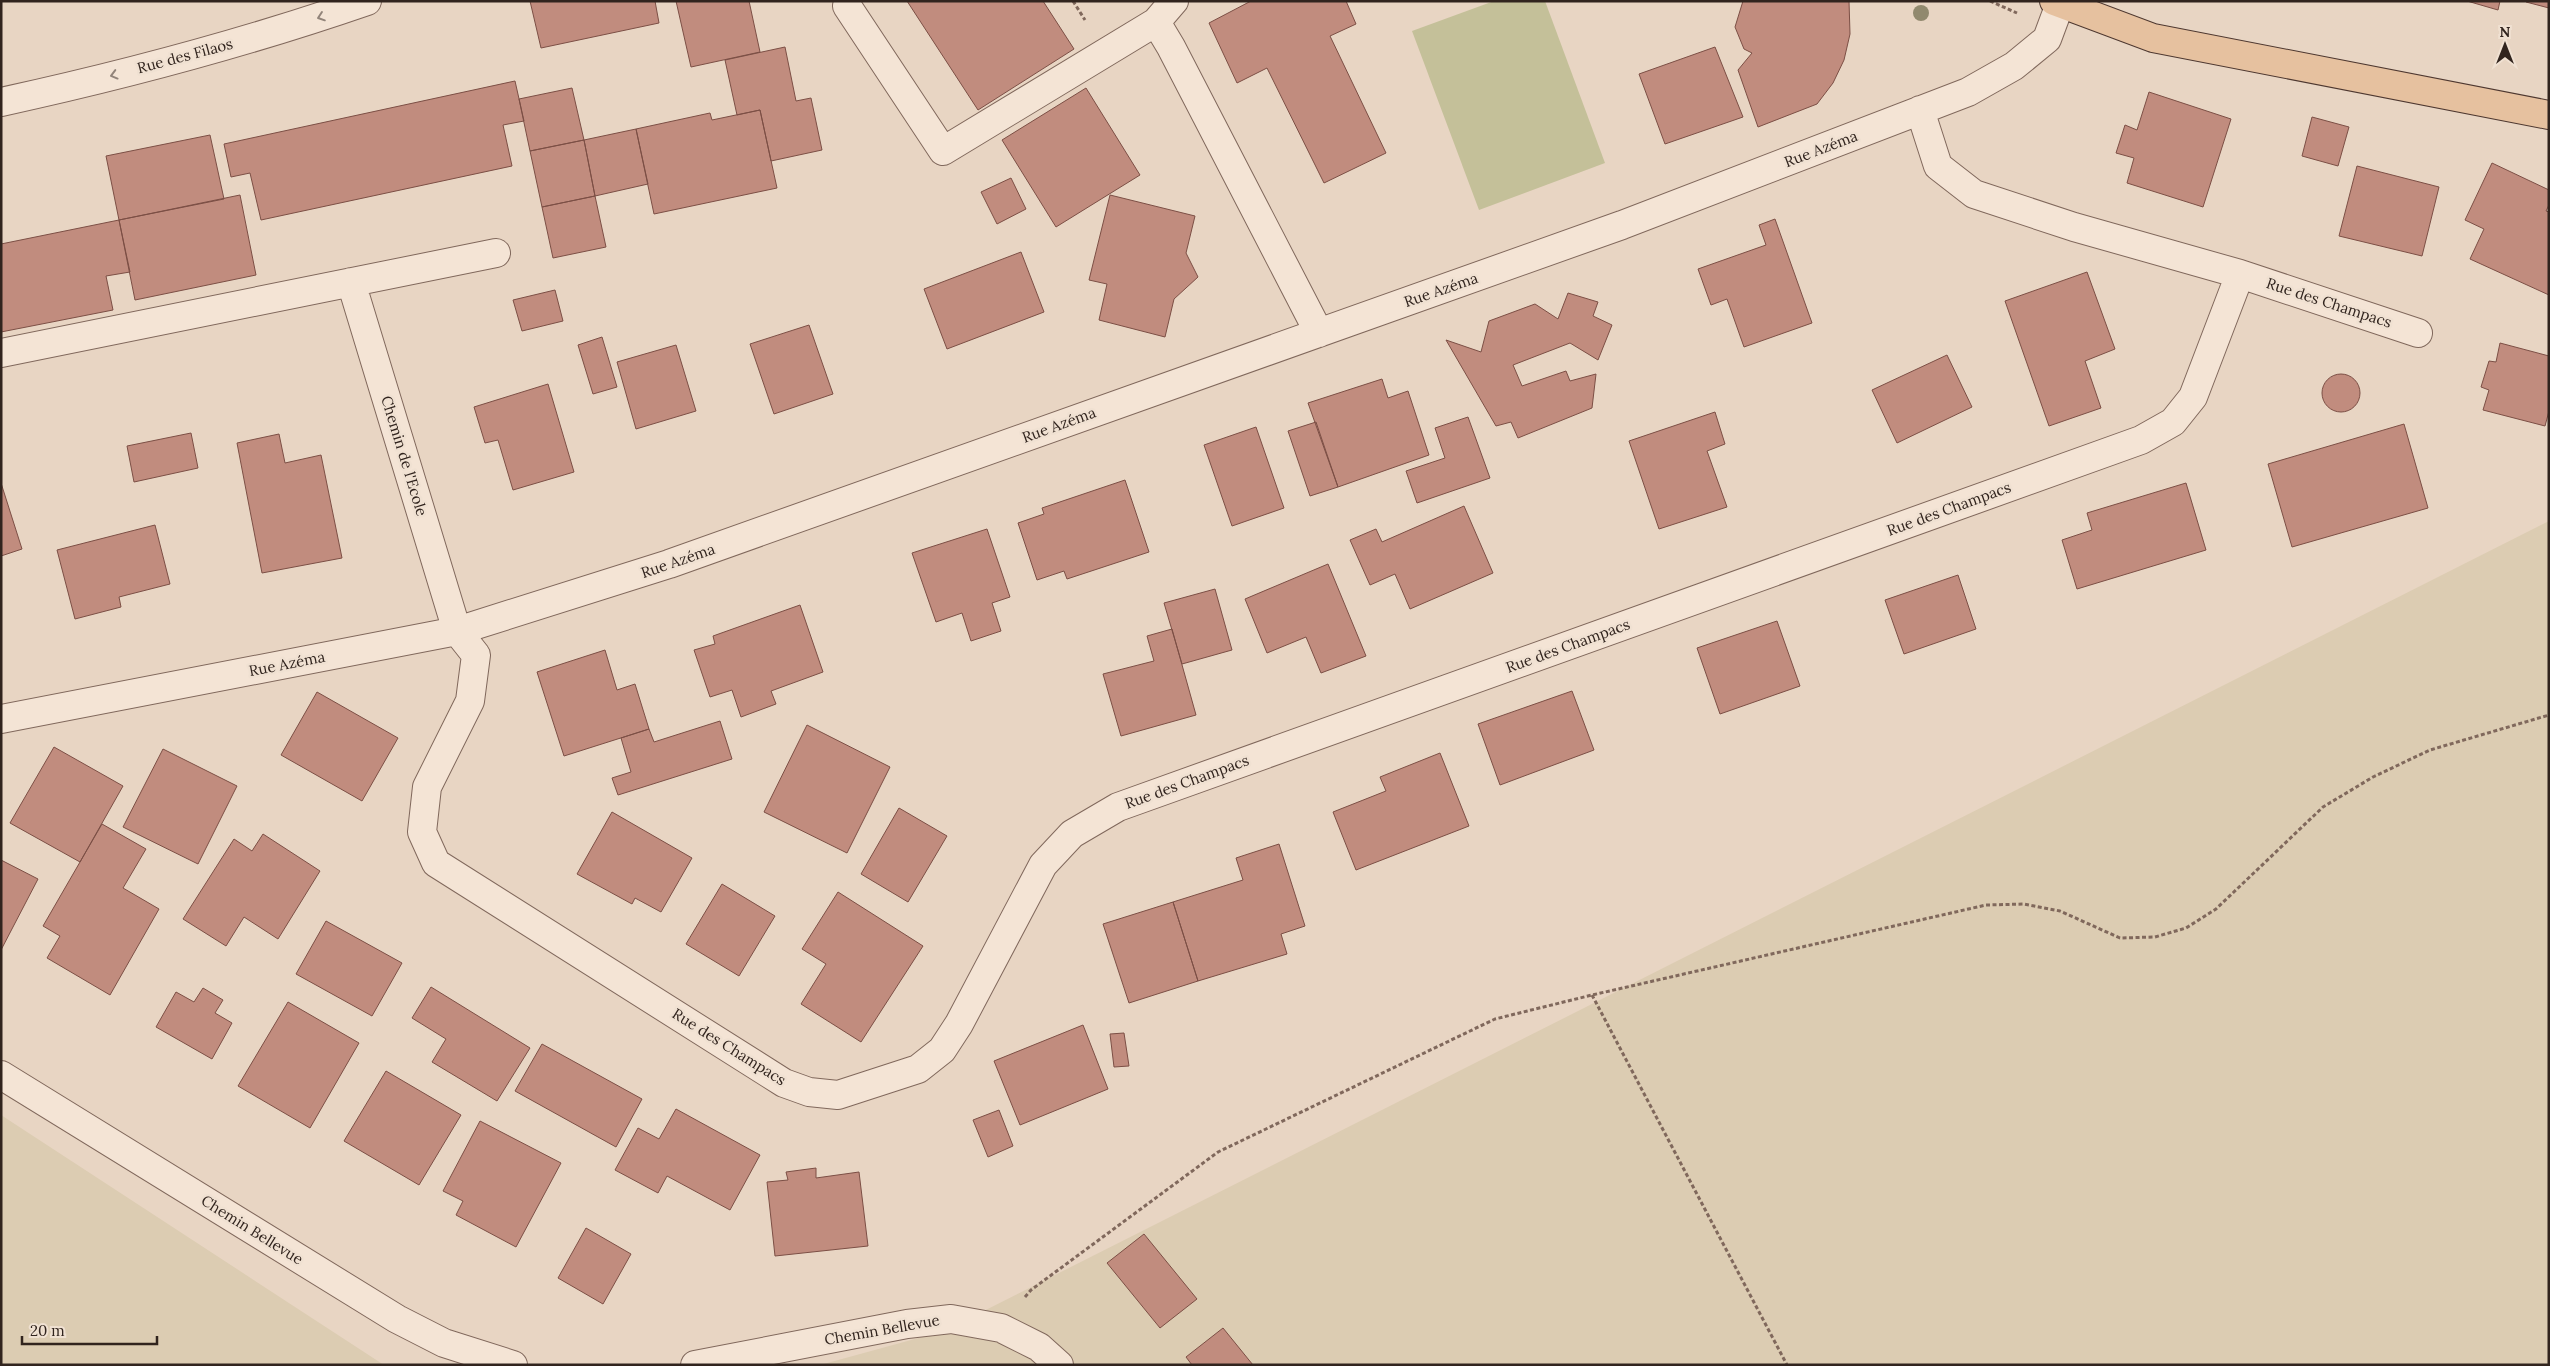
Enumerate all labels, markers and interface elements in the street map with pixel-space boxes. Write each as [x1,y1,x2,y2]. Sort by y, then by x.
one-way arrow [318,11,326,21]
north arrow [2480,20,2530,70]
text: N [2500,23,2511,41]
street label: Rue des Filaos [135,34,235,77]
one-way arrow [111,69,119,79]
street label: Rue Azéma [1781,126,1860,171]
street label: Rue Azéma [1401,268,1481,311]
street label: Rue des Champacs [2264,273,2394,332]
street label: Chemin de l'Ecole [377,393,432,518]
street label: Rue Azéma [1019,402,1099,447]
street label: Rue des Champacs [1884,477,2014,540]
street label: Rue Azéma [638,539,718,582]
street label: Rue des Champacs [1503,614,1633,677]
street label: Rue Azéma [247,647,327,680]
street label: Rue des Champacs [1122,750,1252,813]
street label: Rue des Champacs [669,1004,790,1089]
street label: Chemin Bellevue [198,1191,307,1269]
street label: Chemin Bellevue [823,1310,941,1349]
scale bar [22,1314,158,1346]
text: 20 m [30,1321,65,1340]

